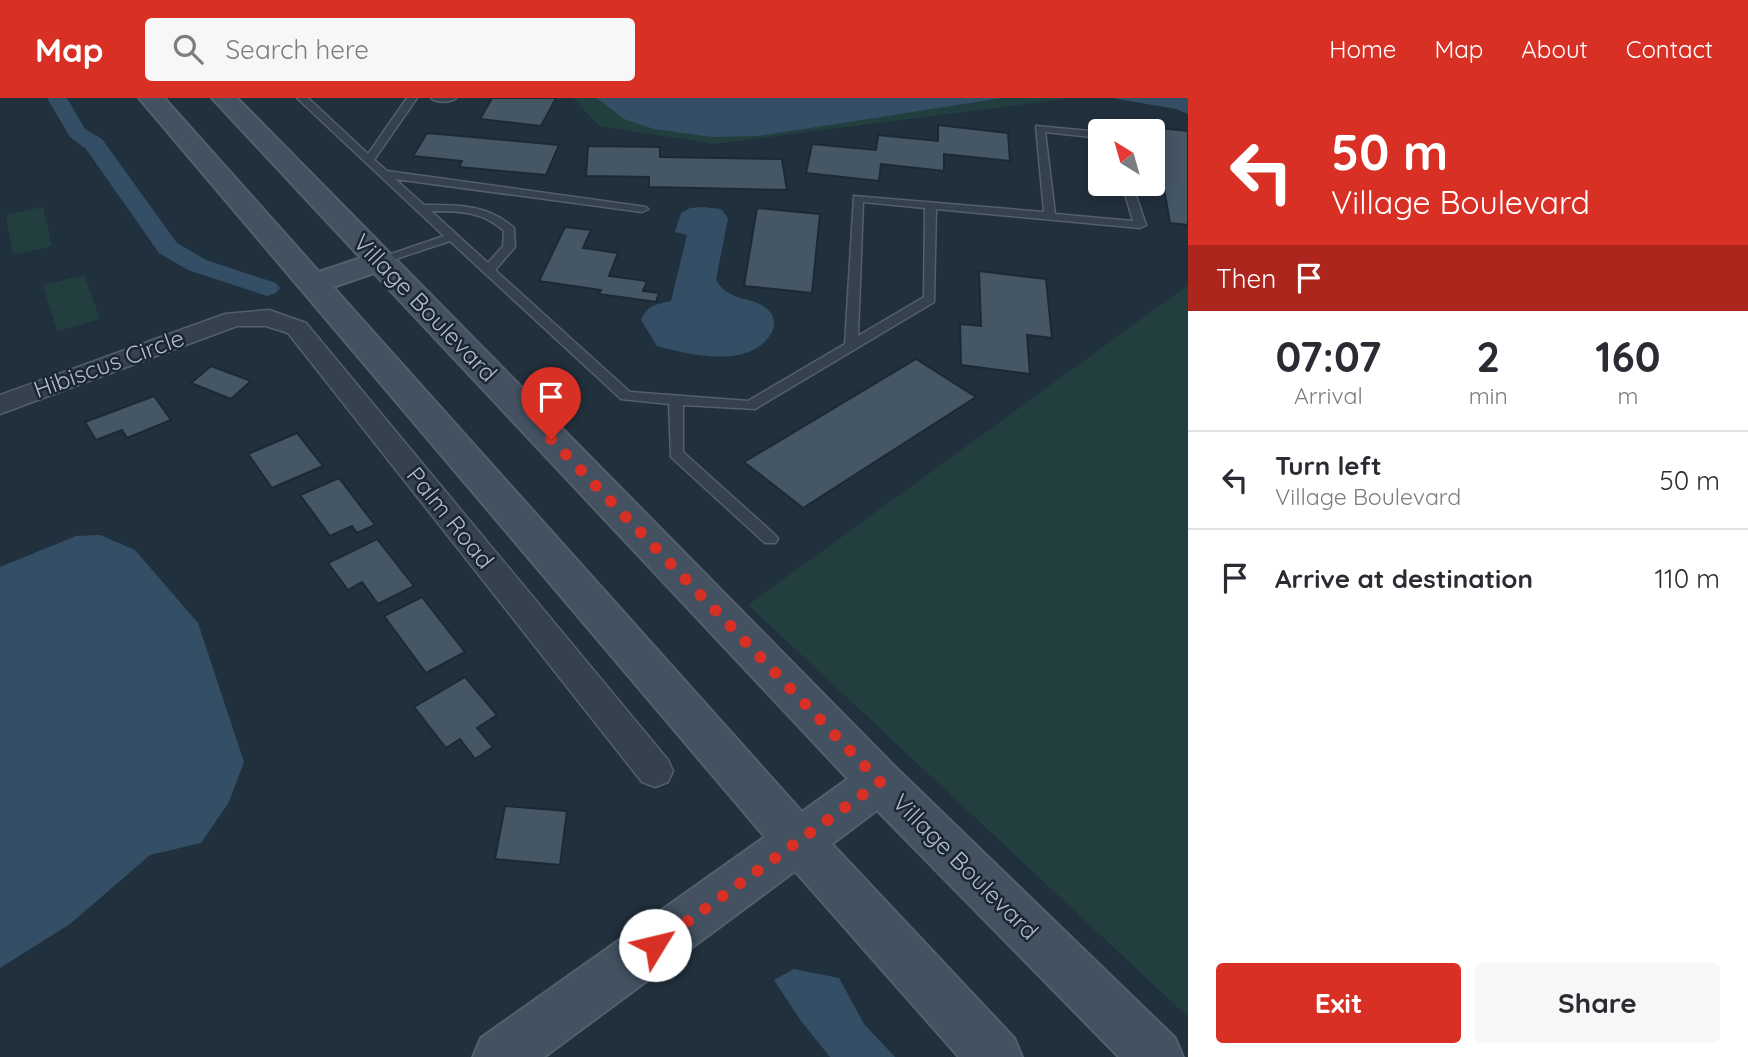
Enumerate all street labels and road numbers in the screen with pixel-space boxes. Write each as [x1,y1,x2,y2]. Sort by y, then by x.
street label: Village Boulevard [347,227,504,388]
street label: Hibiscus Circle [29,322,188,404]
street label: Palm Road [401,460,501,574]
street label: Village Boulevard [886,787,1045,946]

